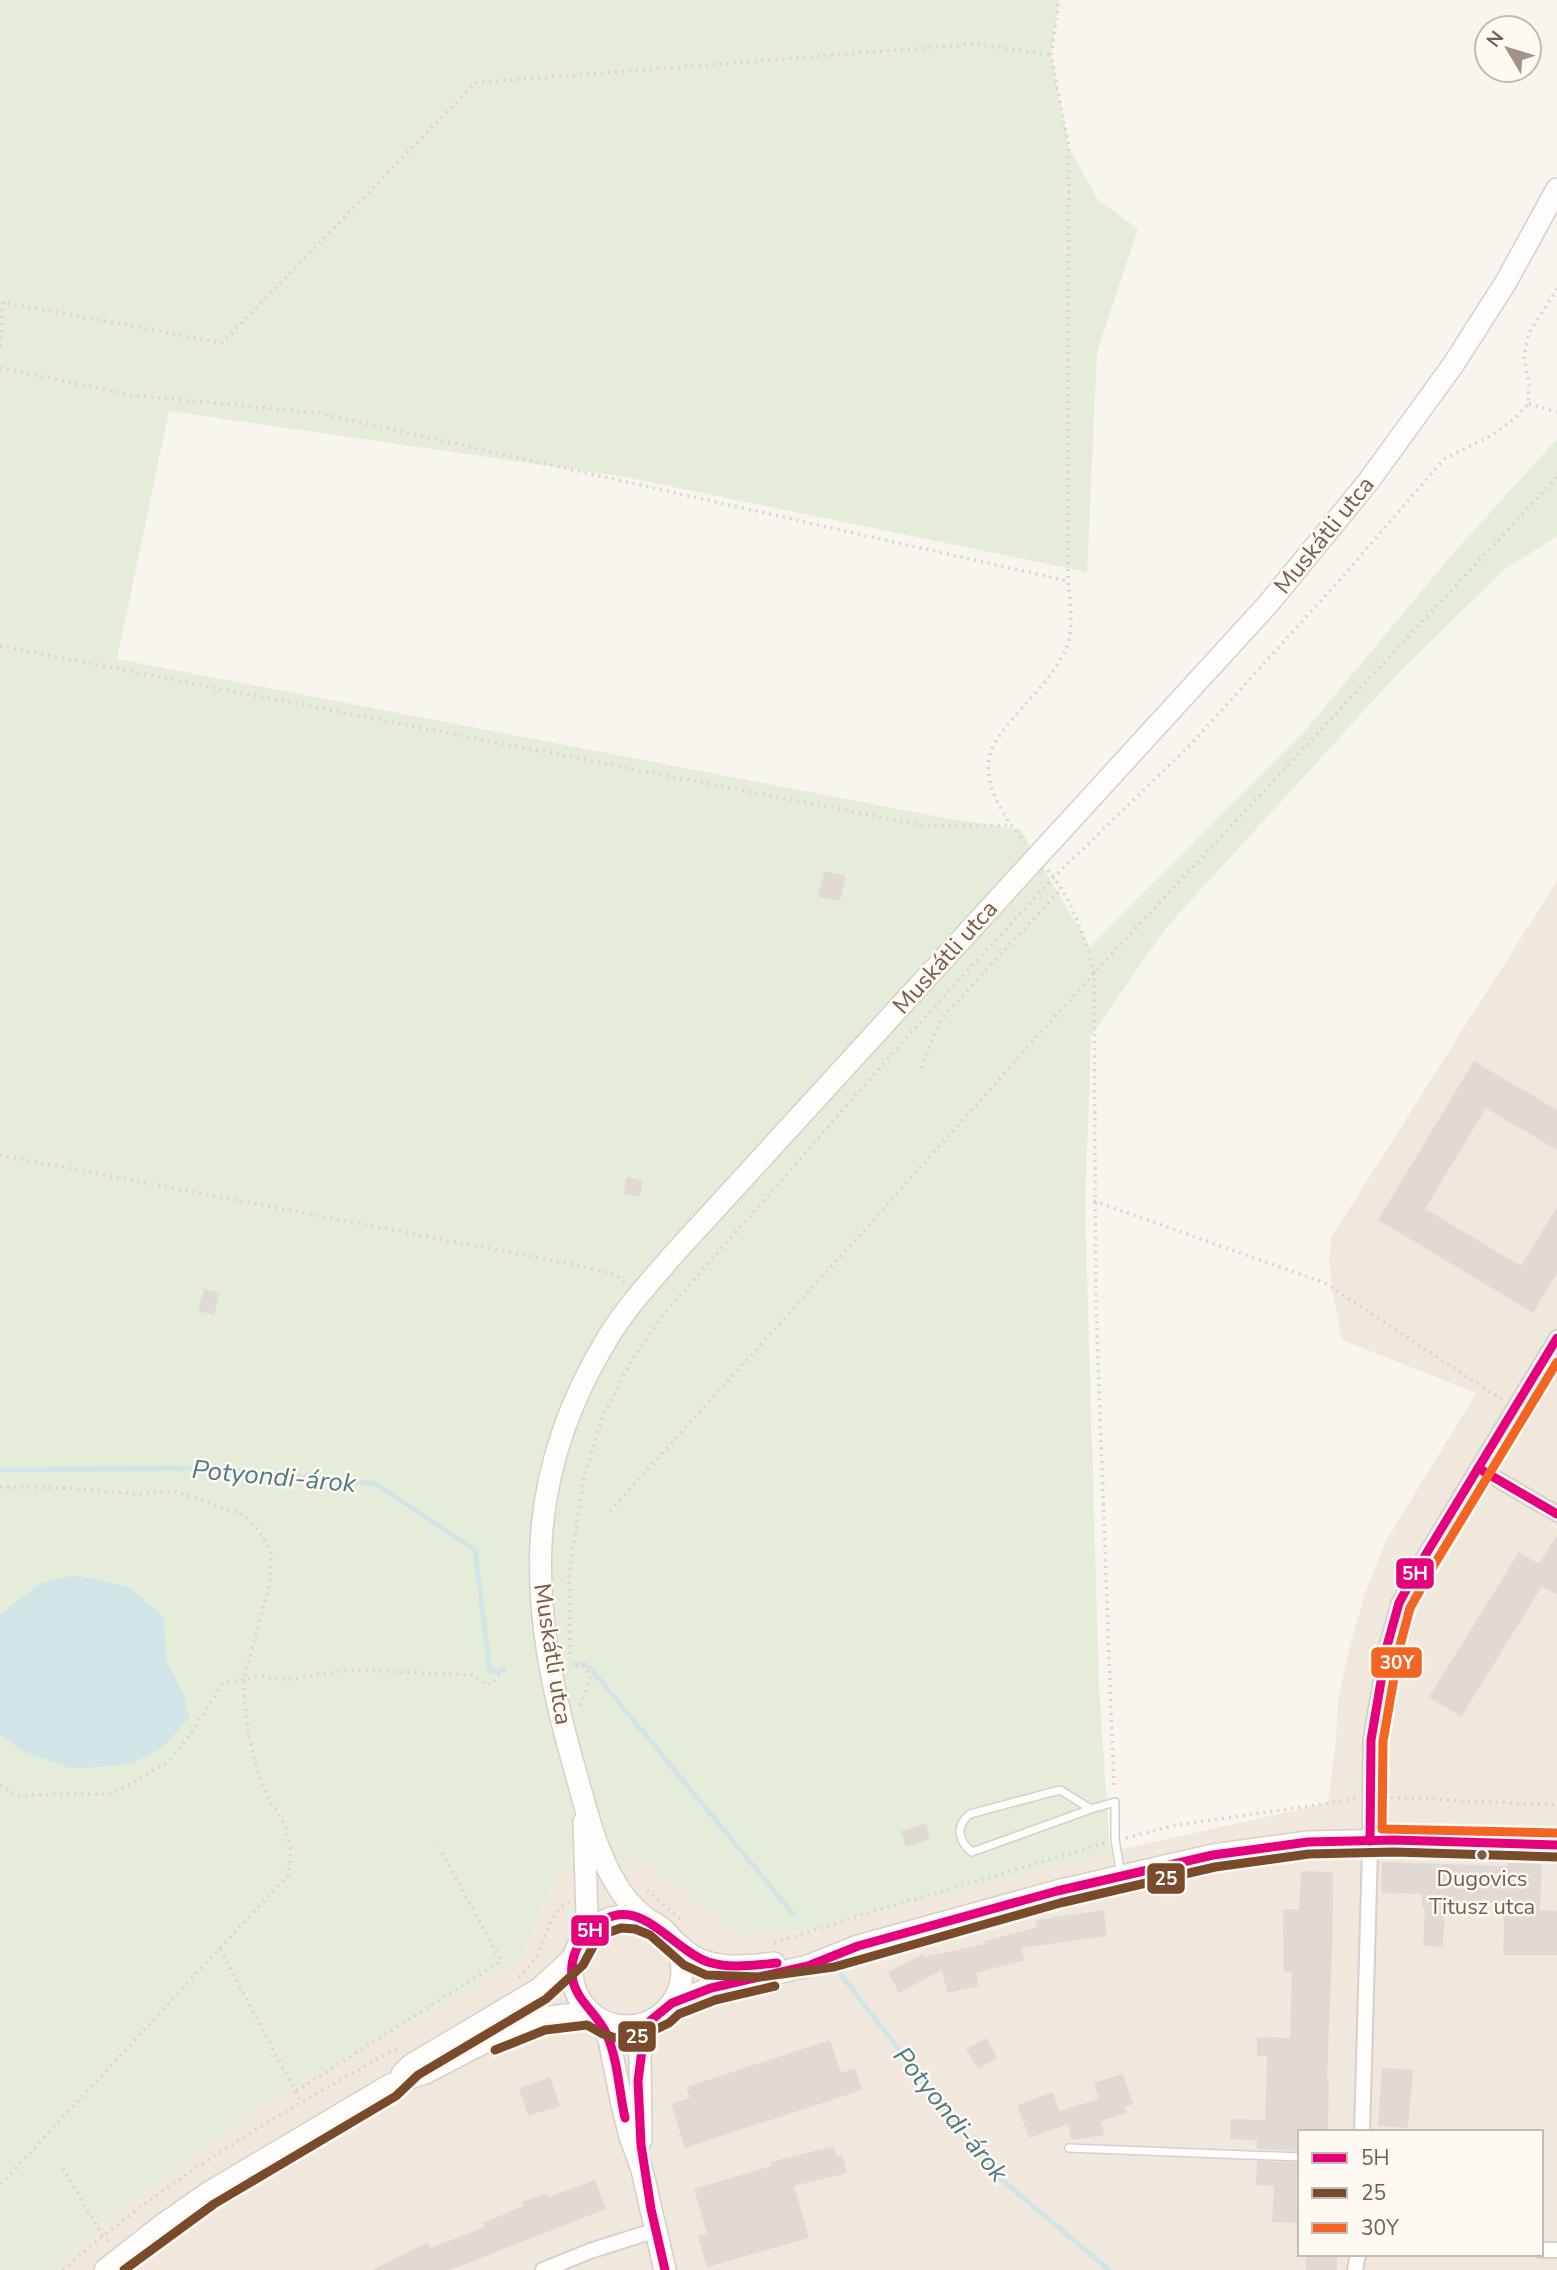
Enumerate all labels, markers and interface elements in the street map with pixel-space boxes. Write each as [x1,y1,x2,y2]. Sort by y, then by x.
north arrow [1473,14,1543,84]
text: N [1481,26,1510,53]
street label: Muskátli utca [1267,469,1381,601]
street label: Muskátli utca [885,893,1005,1021]
water label: Potyondi-árok [191,1452,358,1501]
line badge: 5H [1395,1557,1435,1590]
text: 5H [1402,1561,1428,1587]
street label: Muskátli utca [526,1581,580,1727]
line badge: 30Y [1370,1646,1423,1679]
text: 30Y [1380,1650,1416,1676]
marker: Dugovics Titusz utca [1475,1848,1489,1862]
line badge: 25 [1146,1862,1186,1895]
place label: Dugovics Titusz utca [1429,1864,1535,1922]
text: 25 [1155,1866,1177,1892]
line badge: 5H [570,1914,610,1947]
text: 5H [577,1918,603,1944]
line badge: 25 [617,2020,657,2053]
text: 25 [626,2024,648,2050]
water label: Potyondi-árok [885,2039,1017,2190]
legend [1298,2130,1543,2256]
text: 5H [1361,2144,1390,2172]
text: 25 [1361,2179,1386,2207]
text: 30Y [1361,2214,1399,2242]

